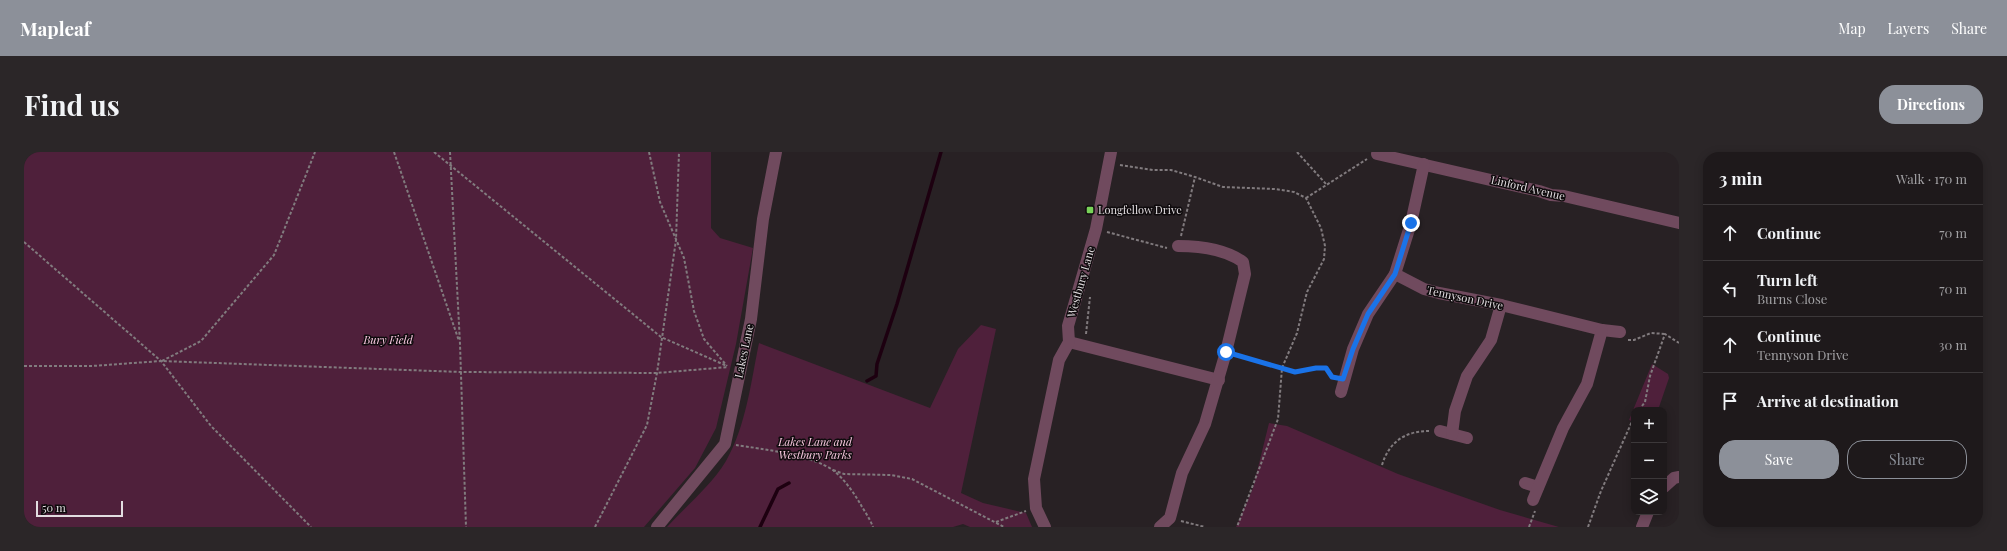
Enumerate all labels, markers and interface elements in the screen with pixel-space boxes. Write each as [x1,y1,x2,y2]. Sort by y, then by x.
text: Mapleaf [20,15,91,41]
text: Map [1838,19,1866,38]
text: Layers [1888,19,1929,38]
text: Share [1951,19,1987,38]
button: Directions [1879,85,1983,124]
text: Find us [24,86,120,123]
text: 3 min [1719,167,1762,189]
text: Walk · 170 m [1896,170,1967,187]
street label: Linford Avenue [1490,172,1567,203]
place label: Longfellow Drive [1098,202,1182,217]
marker: Longfellow Drive [1085,205,1095,215]
route end [1402,214,1420,232]
icon: ahead [1719,222,1741,244]
text: Continue [1757,223,1821,243]
text: 70 m [1939,224,1967,241]
street label: Westbury Lane [1063,244,1098,320]
text: Turn left [1757,270,1818,290]
icon: left [1719,278,1741,300]
text: 70 m [1939,280,1967,297]
street label: Tennyson Drive [1426,282,1505,313]
text: Burns Close [1757,290,1827,307]
street label: Lakes Lane [730,322,757,379]
text: Continue [1757,326,1821,346]
park label: Bury Field [362,332,414,347]
icon: ahead [1719,334,1741,356]
text: 30 m [1939,336,1967,353]
route start [1217,343,1235,361]
text: Tennyson Drive [1757,346,1849,363]
icon: arrive [1719,390,1741,412]
text: Arrive at destination [1757,391,1899,411]
map controls [1631,407,1667,515]
button: + [1631,407,1667,443]
park label: Lakes Lane and Westbury Parks [777,434,853,462]
button: Save [1719,440,1839,479]
button: Share [1847,440,1967,479]
button: − [1631,443,1667,479]
button: layers [1631,479,1667,515]
scale bar [36,499,123,518]
text: 50 m [42,500,66,515]

